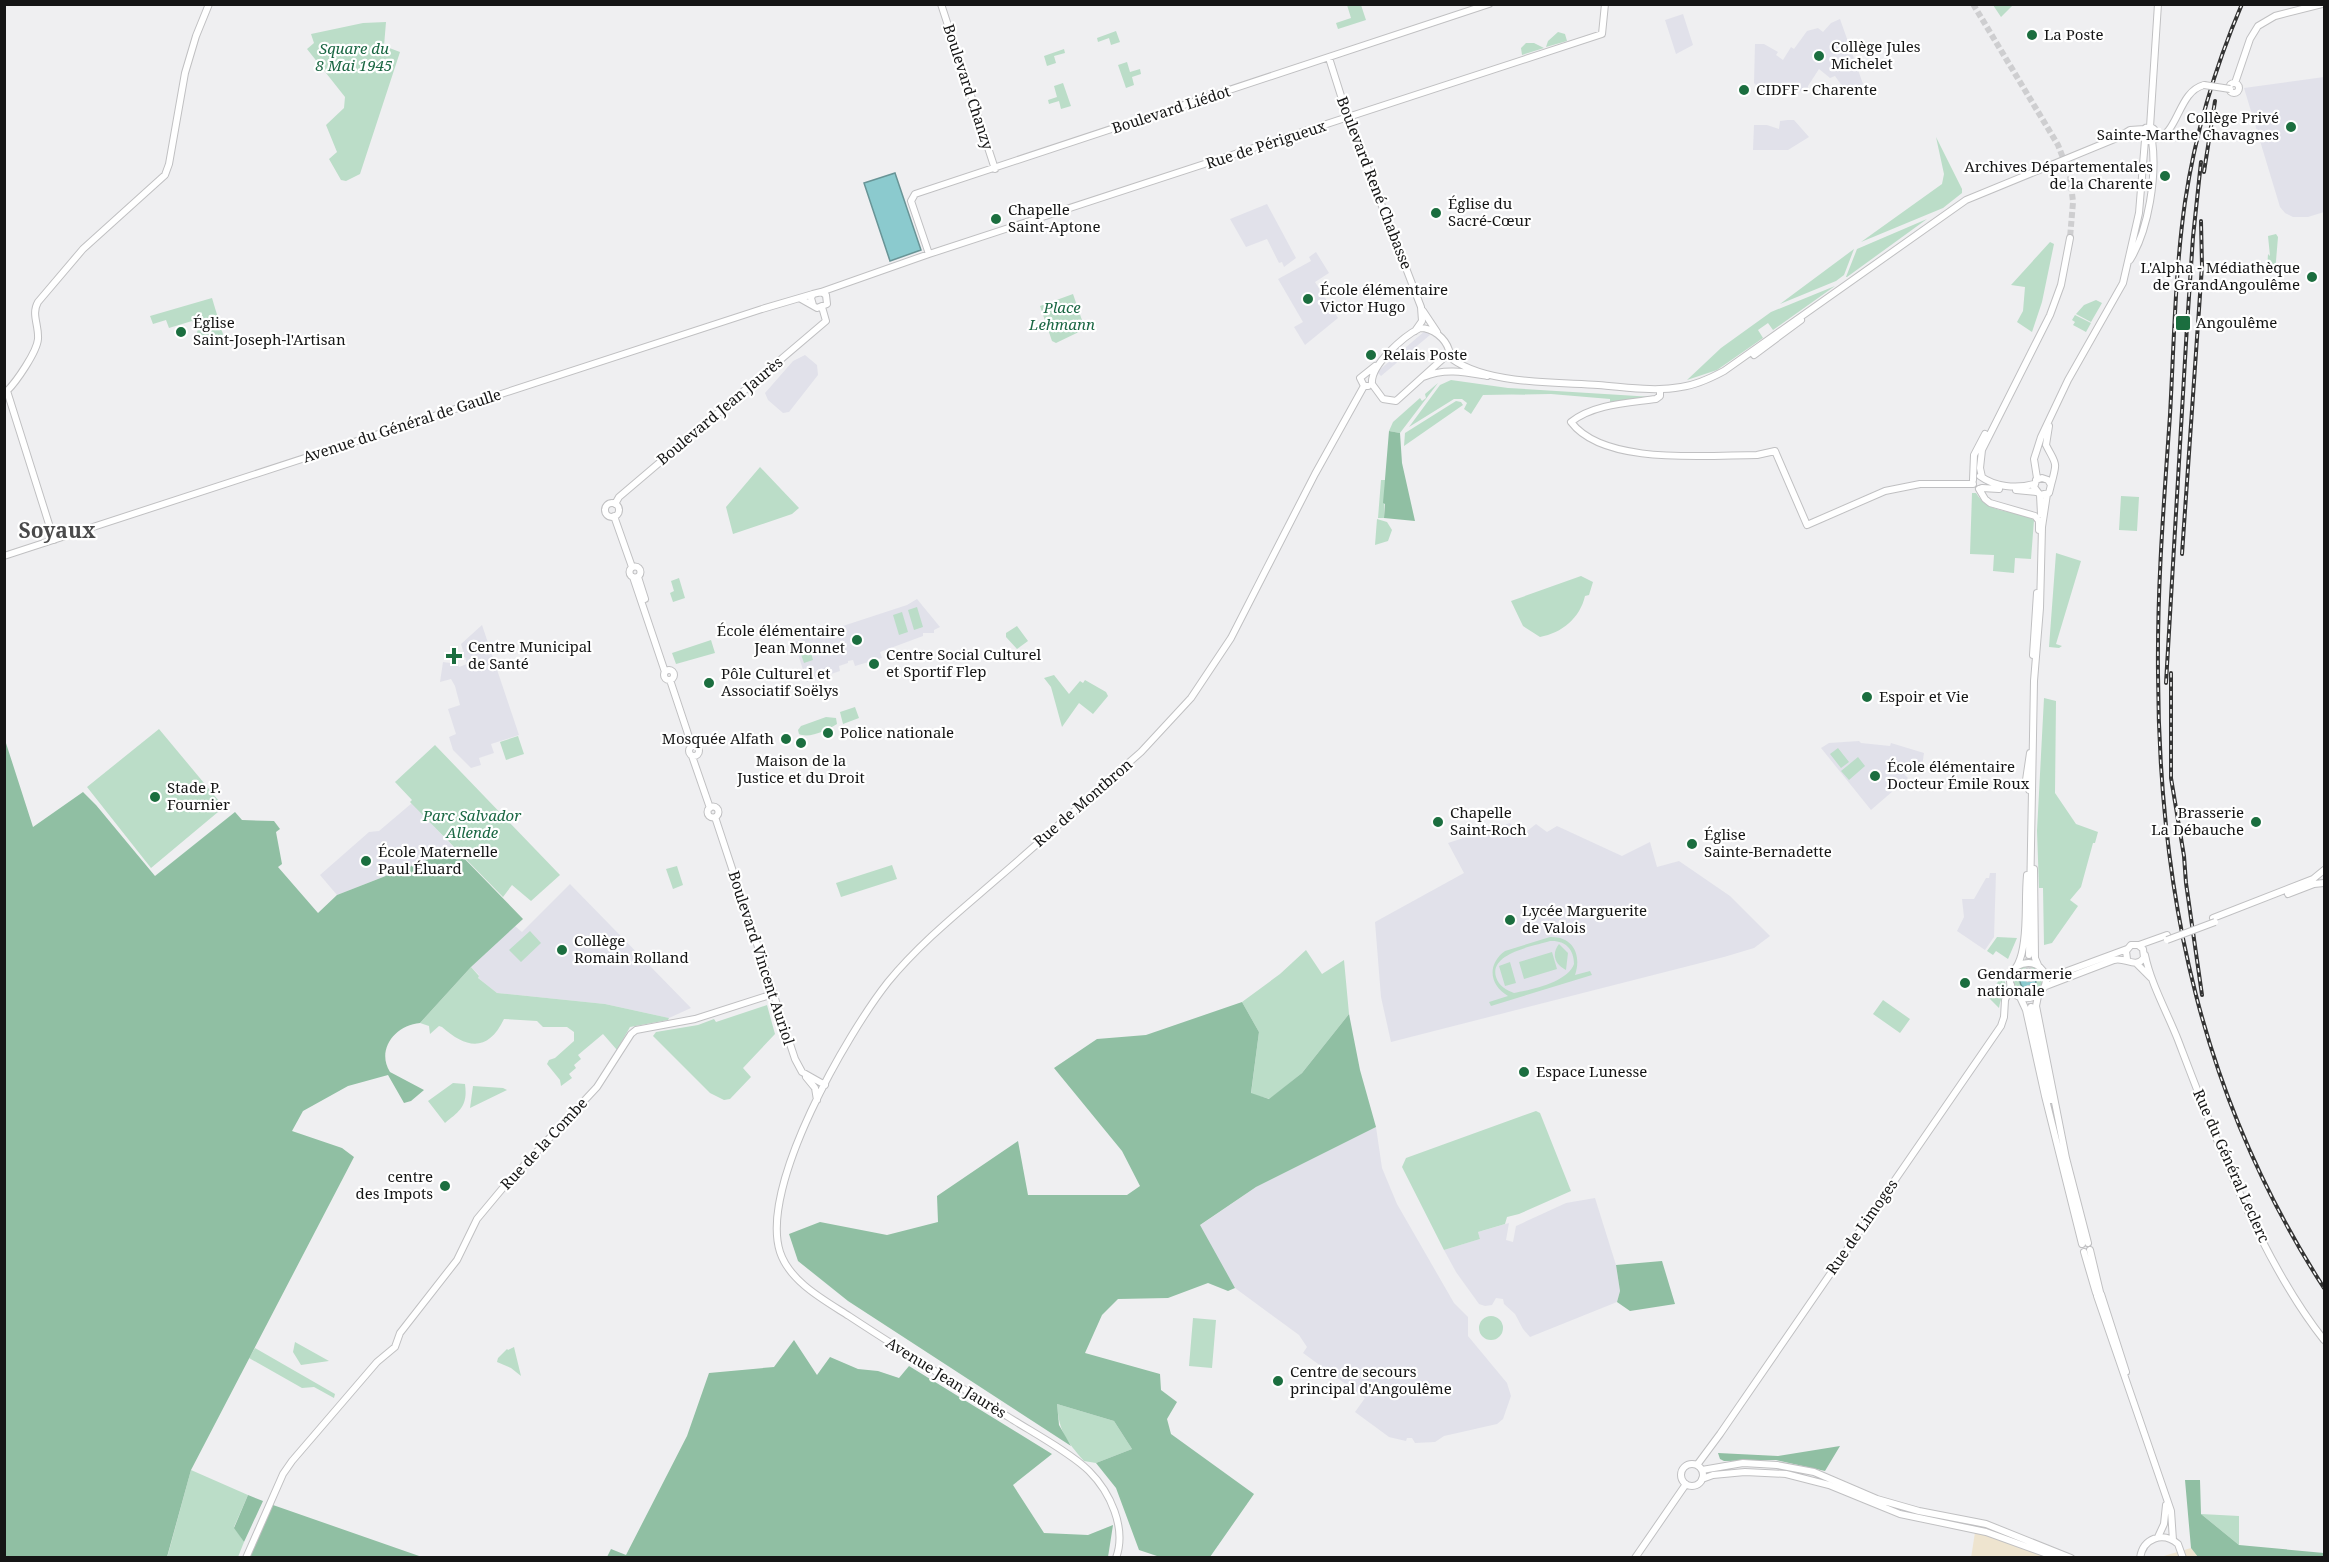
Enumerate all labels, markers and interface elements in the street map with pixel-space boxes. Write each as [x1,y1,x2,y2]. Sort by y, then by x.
street label: Boulevard Chanzy [939,21,999,153]
place label: La Poste [2044,24,2103,44]
marker: La Poste [2025,28,2039,42]
place label: Collège Jules Michelet [1831,36,1921,73]
park label: Square du 8 Mai 1945 [315,38,393,75]
marker: Collège Jules Michelet [1812,49,1826,63]
place label: CIDFF - Charente [1756,79,1877,99]
street label: Boulevard Liédot [1109,80,1232,138]
marker: CIDFF - Charente [1737,83,1751,97]
street label: Boulevard René Chabasse [1333,93,1417,272]
place label: Collège Privé Sainte-Marthe Chavagnes [2097,107,2279,144]
street label: Rue de Périgueux [1203,115,1329,173]
marker: Collège Privé Sainte-Marthe Chavagnes [2284,120,2298,134]
place label: Archives Départementales de la Charente [1964,156,2153,193]
marker: Archives Départementales de la Charente [2158,169,2172,183]
place label: Église du Sacré-Cœur [1448,193,1531,230]
place label: Chapelle Saint-Aptone [1008,199,1100,236]
marker: Église du Sacré-Cœur [1429,206,1443,220]
marker: Chapelle Saint-Aptone [989,212,1003,226]
place label: L'Alpha - Médiathèque de GrandAngoulême [2140,257,2300,294]
marker: L'Alpha - Médiathèque de GrandAngoulême [2305,270,2319,284]
place label: École élémentaire Victor Hugo [1320,279,1448,316]
marker: École élémentaire Victor Hugo [1301,292,1315,306]
park label: Place Lehmann [1028,297,1095,334]
place label: Église Saint-Joseph-l'Artisan [193,312,346,349]
place label: Angoulême [2196,312,2277,332]
marker: Angoulême [2174,314,2192,332]
marker: Église Saint-Joseph-l'Artisan [174,325,188,339]
place label: Relais Poste [1383,344,1467,364]
marker: Relais Poste [1364,348,1378,362]
street label: Boulevard Jean Jaurès [652,351,787,469]
street label: Avenue du Général de Gaulle [300,383,503,467]
district label: Soyaux [19,516,96,544]
place label: École élémentaire Jean Monnet [717,620,845,657]
marker: École élémentaire Jean Monnet [850,633,864,647]
place label: Centre Municipal de Santé [468,636,592,673]
place label: Centre Social Culturel et Sportif Flep [886,644,1041,681]
marker: Centre Municipal de Santé [445,647,463,665]
marker: Centre Social Culturel et Sportif Flep [867,657,881,671]
place label: Pôle Culturel et Associatif Soëlys [721,663,839,700]
marker: Pôle Culturel et Associatif Soëlys [702,676,716,690]
place label: Espoir et Vie [1879,686,1969,706]
marker: Espoir et Vie [1860,690,1874,704]
place label: Police nationale [840,722,954,742]
marker: Police nationale [821,726,835,740]
place label: Mosquée Alfath [662,728,774,748]
marker: Mosquée Alfath [779,732,793,746]
marker: Maison de la Justice et du Droit [794,736,808,750]
place label: Maison de la Justice et du Droit [736,750,865,787]
street label: Rue de Montbron [1029,754,1136,851]
place label: École élémentaire Docteur Émile Roux [1887,756,2030,793]
marker: École élémentaire Docteur Émile Roux [1868,769,1882,783]
place label: Stade P. Fournier [167,777,230,814]
marker: Stade P. Fournier [148,790,162,804]
place label: Chapelle Saint-Roch [1450,802,1527,839]
place label: Brasserie La Débauche [2151,802,2244,839]
park label: Parc Salvador Allende [422,805,522,842]
marker: Chapelle Saint-Roch [1431,815,1445,829]
marker: Brasserie La Débauche [2249,815,2263,829]
place label: Église Sainte-Bernadette [1704,824,1832,861]
marker: Église Sainte-Bernadette [1685,837,1699,851]
place label: École Maternelle Paul Éluard [378,841,498,878]
marker: École Maternelle Paul Éluard [359,854,373,868]
street label: Boulevard Vincent Auriol [724,868,800,1048]
place label: Lycée Marguerite de Valois [1522,900,1647,937]
marker: Lycée Marguerite de Valois [1503,913,1517,927]
place label: Collège Romain Rolland [574,930,689,967]
marker: Collège Romain Rolland [555,943,569,957]
place label: Gendarmerie nationale [1977,963,2072,1000]
marker: Gendarmerie nationale [1958,976,1972,990]
place label: Espace Lunesse [1536,1061,1647,1081]
marker: Espace Lunesse [1517,1065,1531,1079]
street label: Rue du Général Leclerc [2189,1086,2275,1245]
street label: Rue de la Combe [495,1093,591,1194]
place label: centre des Impots [356,1166,433,1203]
street label: Rue de Limoges [1821,1175,1902,1278]
marker: centre des Impots [438,1179,452,1193]
street label: Avenue Jean Jaurès [883,1332,1011,1422]
place label: Centre de secours principal d'Angoulême [1290,1361,1452,1398]
marker: Centre de secours principal d'Angoulême [1271,1374,1285,1388]

